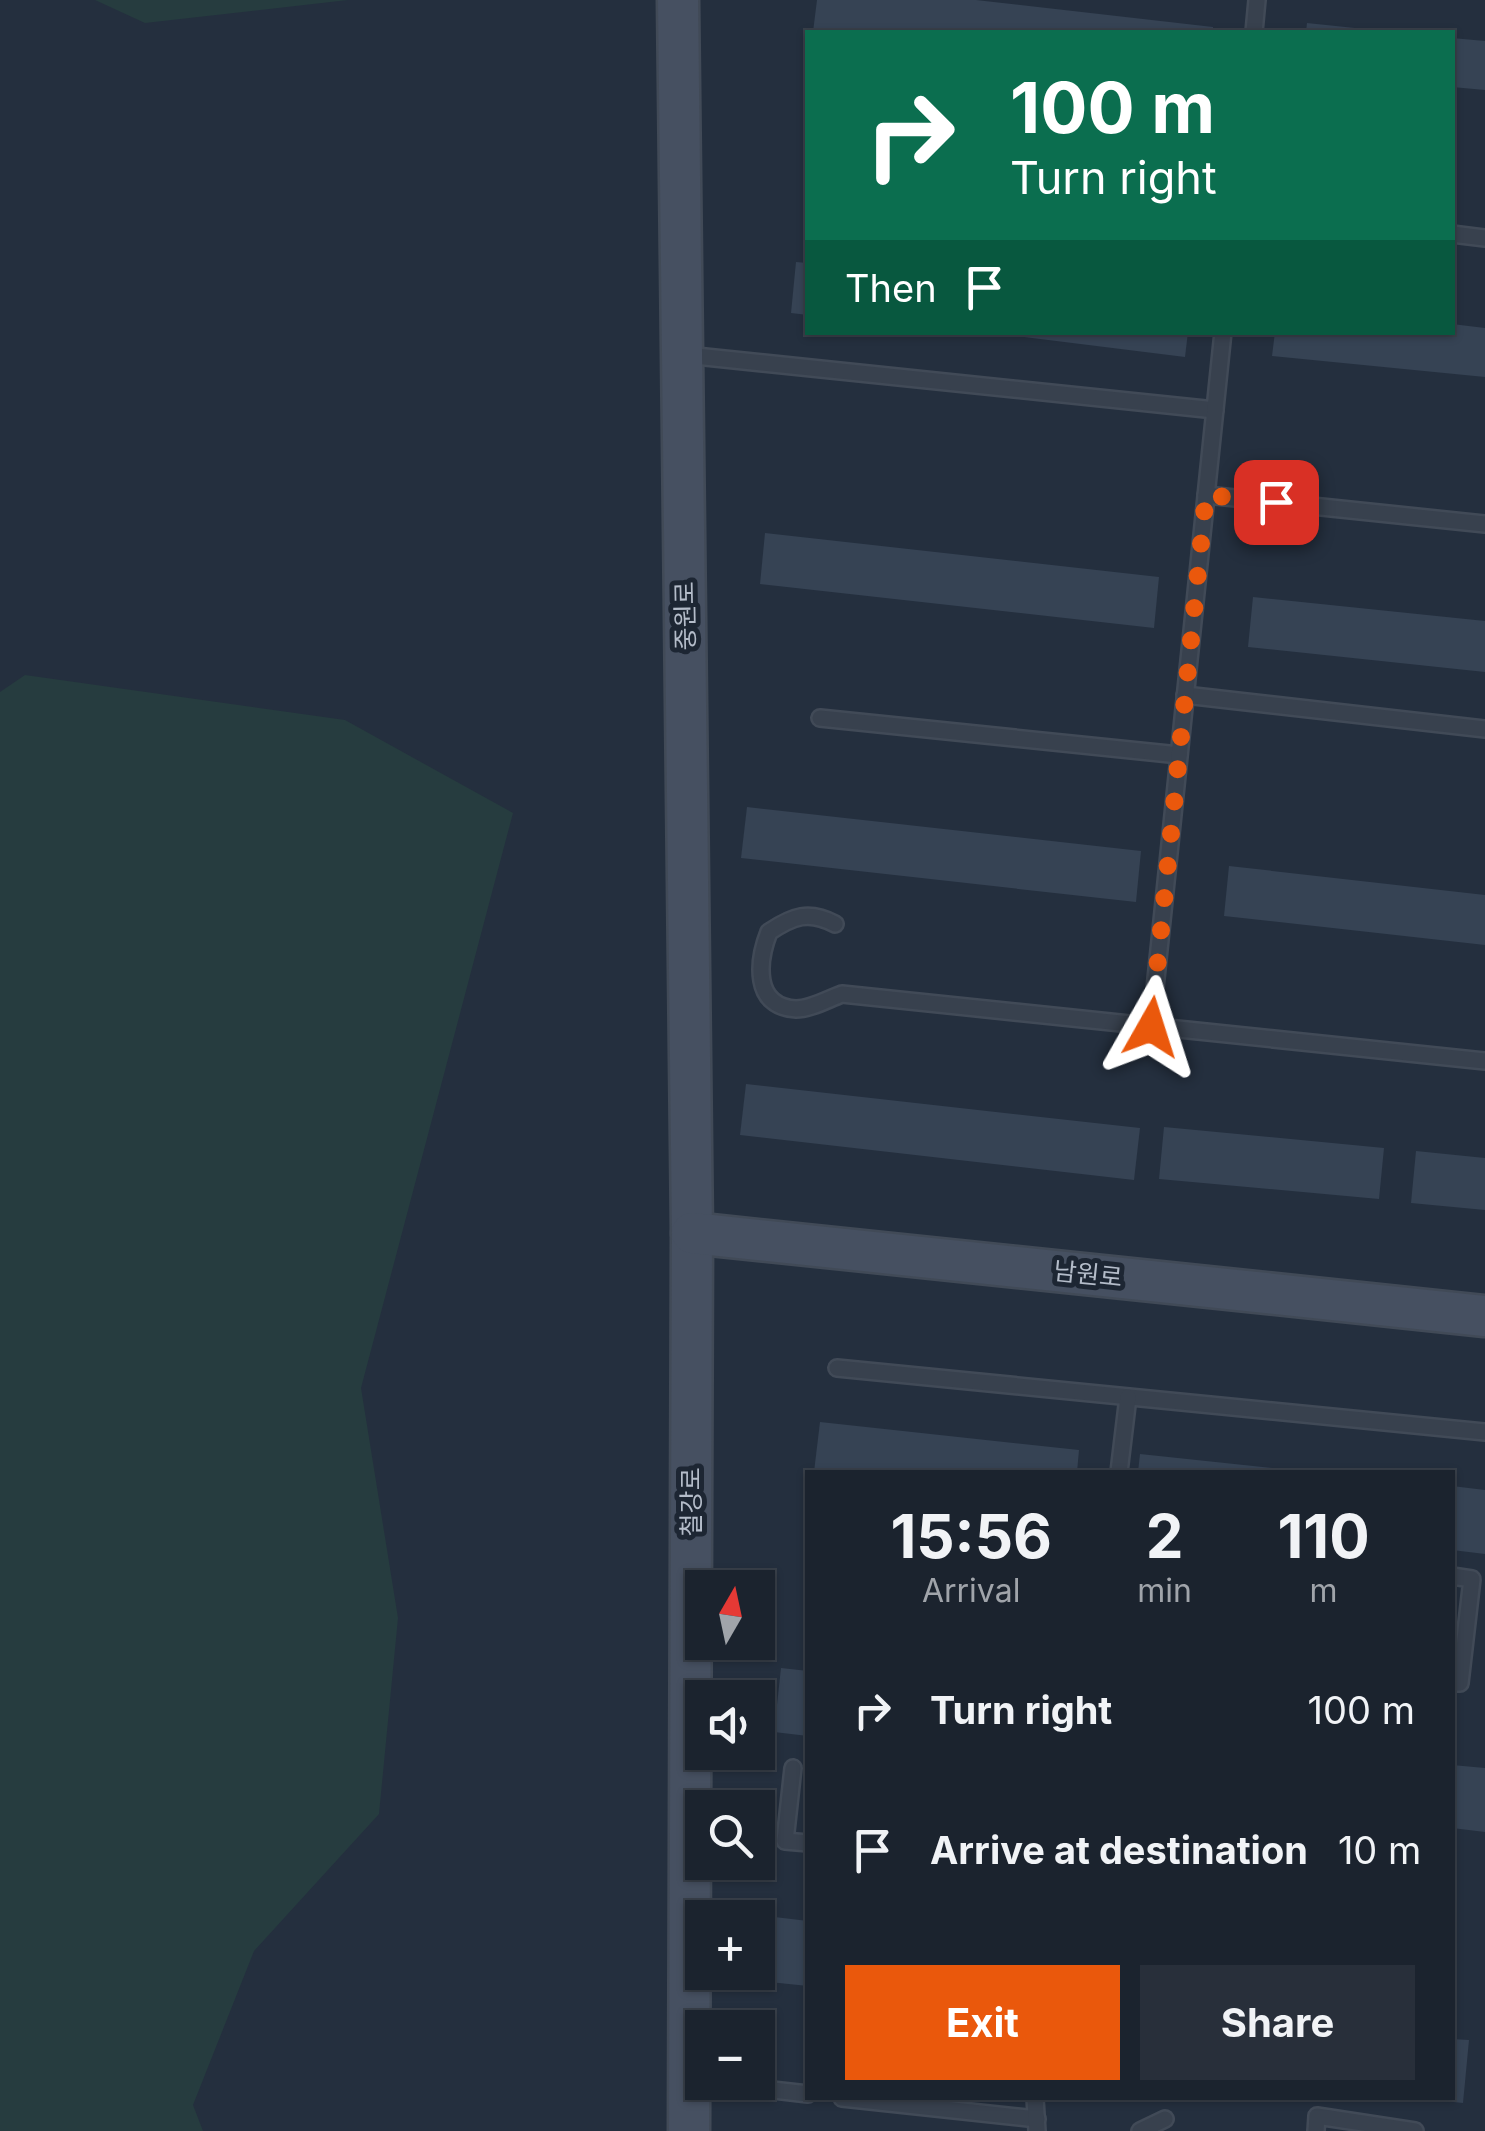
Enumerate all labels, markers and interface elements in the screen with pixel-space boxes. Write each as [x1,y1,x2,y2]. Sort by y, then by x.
text: 100 m [1010,65,1215,150]
icon: right [845,70,975,200]
text: Turn right [1010,150,1217,205]
icon: arrive [957,260,1012,315]
text: Then [845,265,937,311]
pin [1234,460,1319,545]
icon: arrive [1249,475,1304,530]
street label: 중원로 [669,581,701,651]
position arrow [1099,975,1203,1079]
street label: 남원로 [1052,1255,1124,1293]
street label: 철강로 [676,1467,706,1537]
text: 15:56 [890,1500,1052,1572]
text: 2 [1146,1500,1184,1572]
text: 110 [1277,1500,1370,1572]
north arrow [685,1570,775,1660]
map controls [685,1570,775,2100]
text: Arrival [922,1571,1020,1610]
text: min [1137,1571,1192,1610]
text: m [1309,1571,1338,1610]
button: sound [685,1680,775,1770]
icon: right [845,1683,900,1738]
text: Turn right [930,1687,1112,1733]
text: 100 m [1308,1687,1415,1733]
button: search [685,1790,775,1880]
icon: arrive [845,1823,900,1878]
text: Arrive at destination [930,1827,1308,1873]
text: 10 m [1338,1827,1421,1873]
button: + [685,1900,775,1990]
button: Exit [845,1965,1120,2080]
button: Share [1140,1965,1415,2080]
button: − [685,2010,775,2100]

